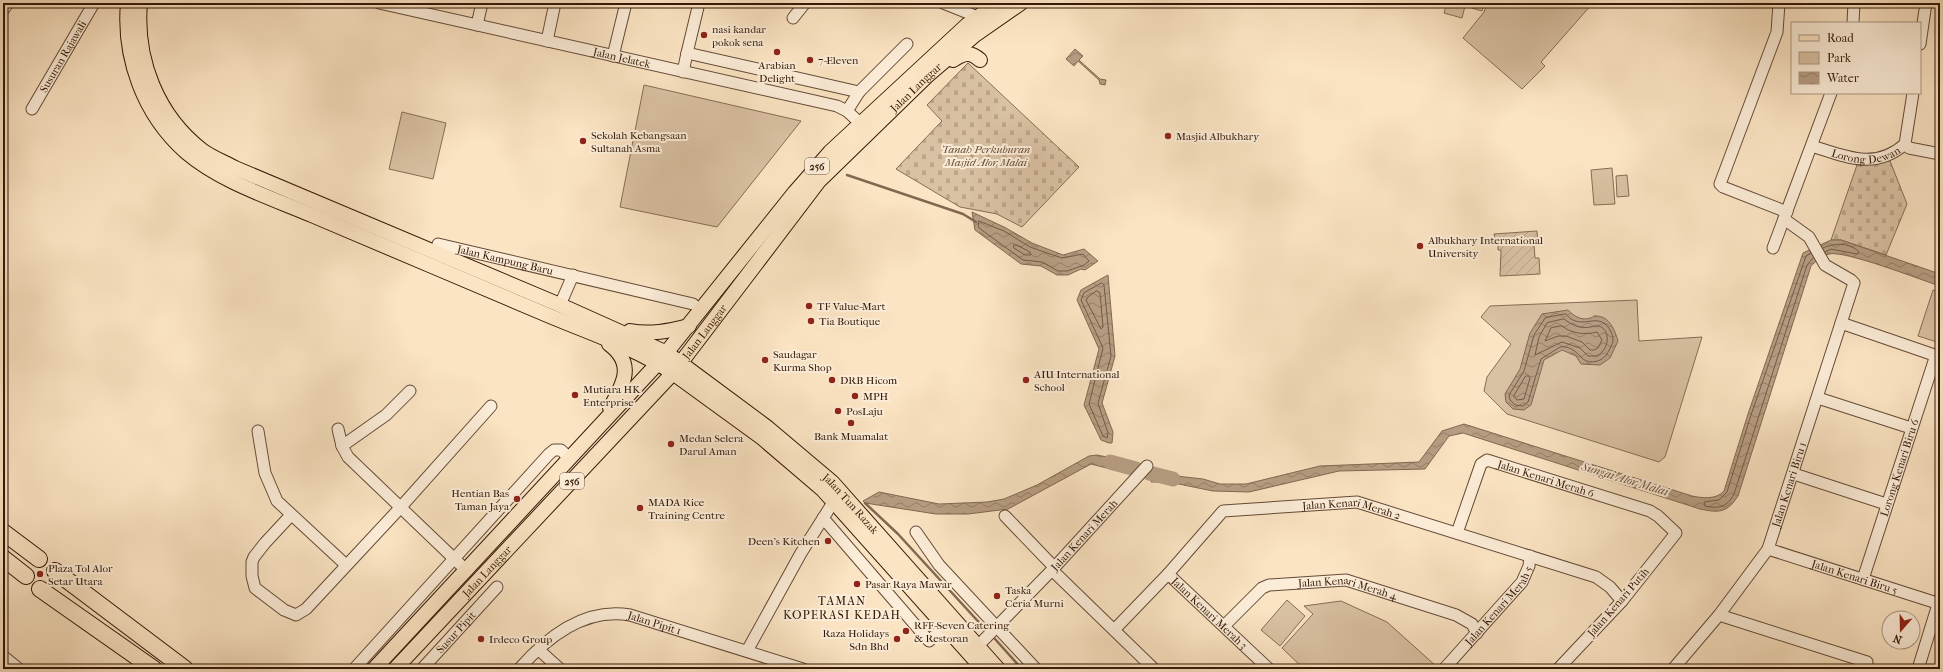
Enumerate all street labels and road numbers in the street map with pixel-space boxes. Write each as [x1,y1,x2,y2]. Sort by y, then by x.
street label: Susuran Rajawali [37,18,90,95]
street label: Jalan Jelatek [591,45,652,71]
street label: Jalan Langgar [887,60,945,116]
street label: Lorong Dewan [1830,143,1903,166]
road number: 256 [805,158,829,174]
street label: Jalan Kampung Baru [455,242,555,278]
street label: Jalan Langgar [679,302,730,363]
street label: Lorong Kenari Biru 6 [1878,418,1922,518]
street label: Jalan Kenari Biru 1 [1769,440,1809,530]
street label: Jalan Kenari Merah 6 [1495,457,1596,500]
street label: Jalan Tun Razak [819,470,881,537]
road number: 256 [560,473,584,489]
street label: Jalan Kenari Merah [1048,496,1121,575]
street label: Jalan Kenari Merah 2 [1301,496,1402,522]
street label: Jalan Langgar [459,543,515,601]
street label: Jalan Kenari Biru 5 [1809,557,1899,597]
street label: Jalan Kenari Merah 5 [1462,564,1535,649]
street label: Jalan Kenari Putih [1584,565,1652,640]
street label: Jalan Kenari Merah 3 [1168,574,1250,652]
street label: Jalan Kenari Merah 4 [1297,574,1399,603]
street label: Jalan Pipit 1 [625,608,683,638]
street label: Susur Pipit [434,609,479,656]

